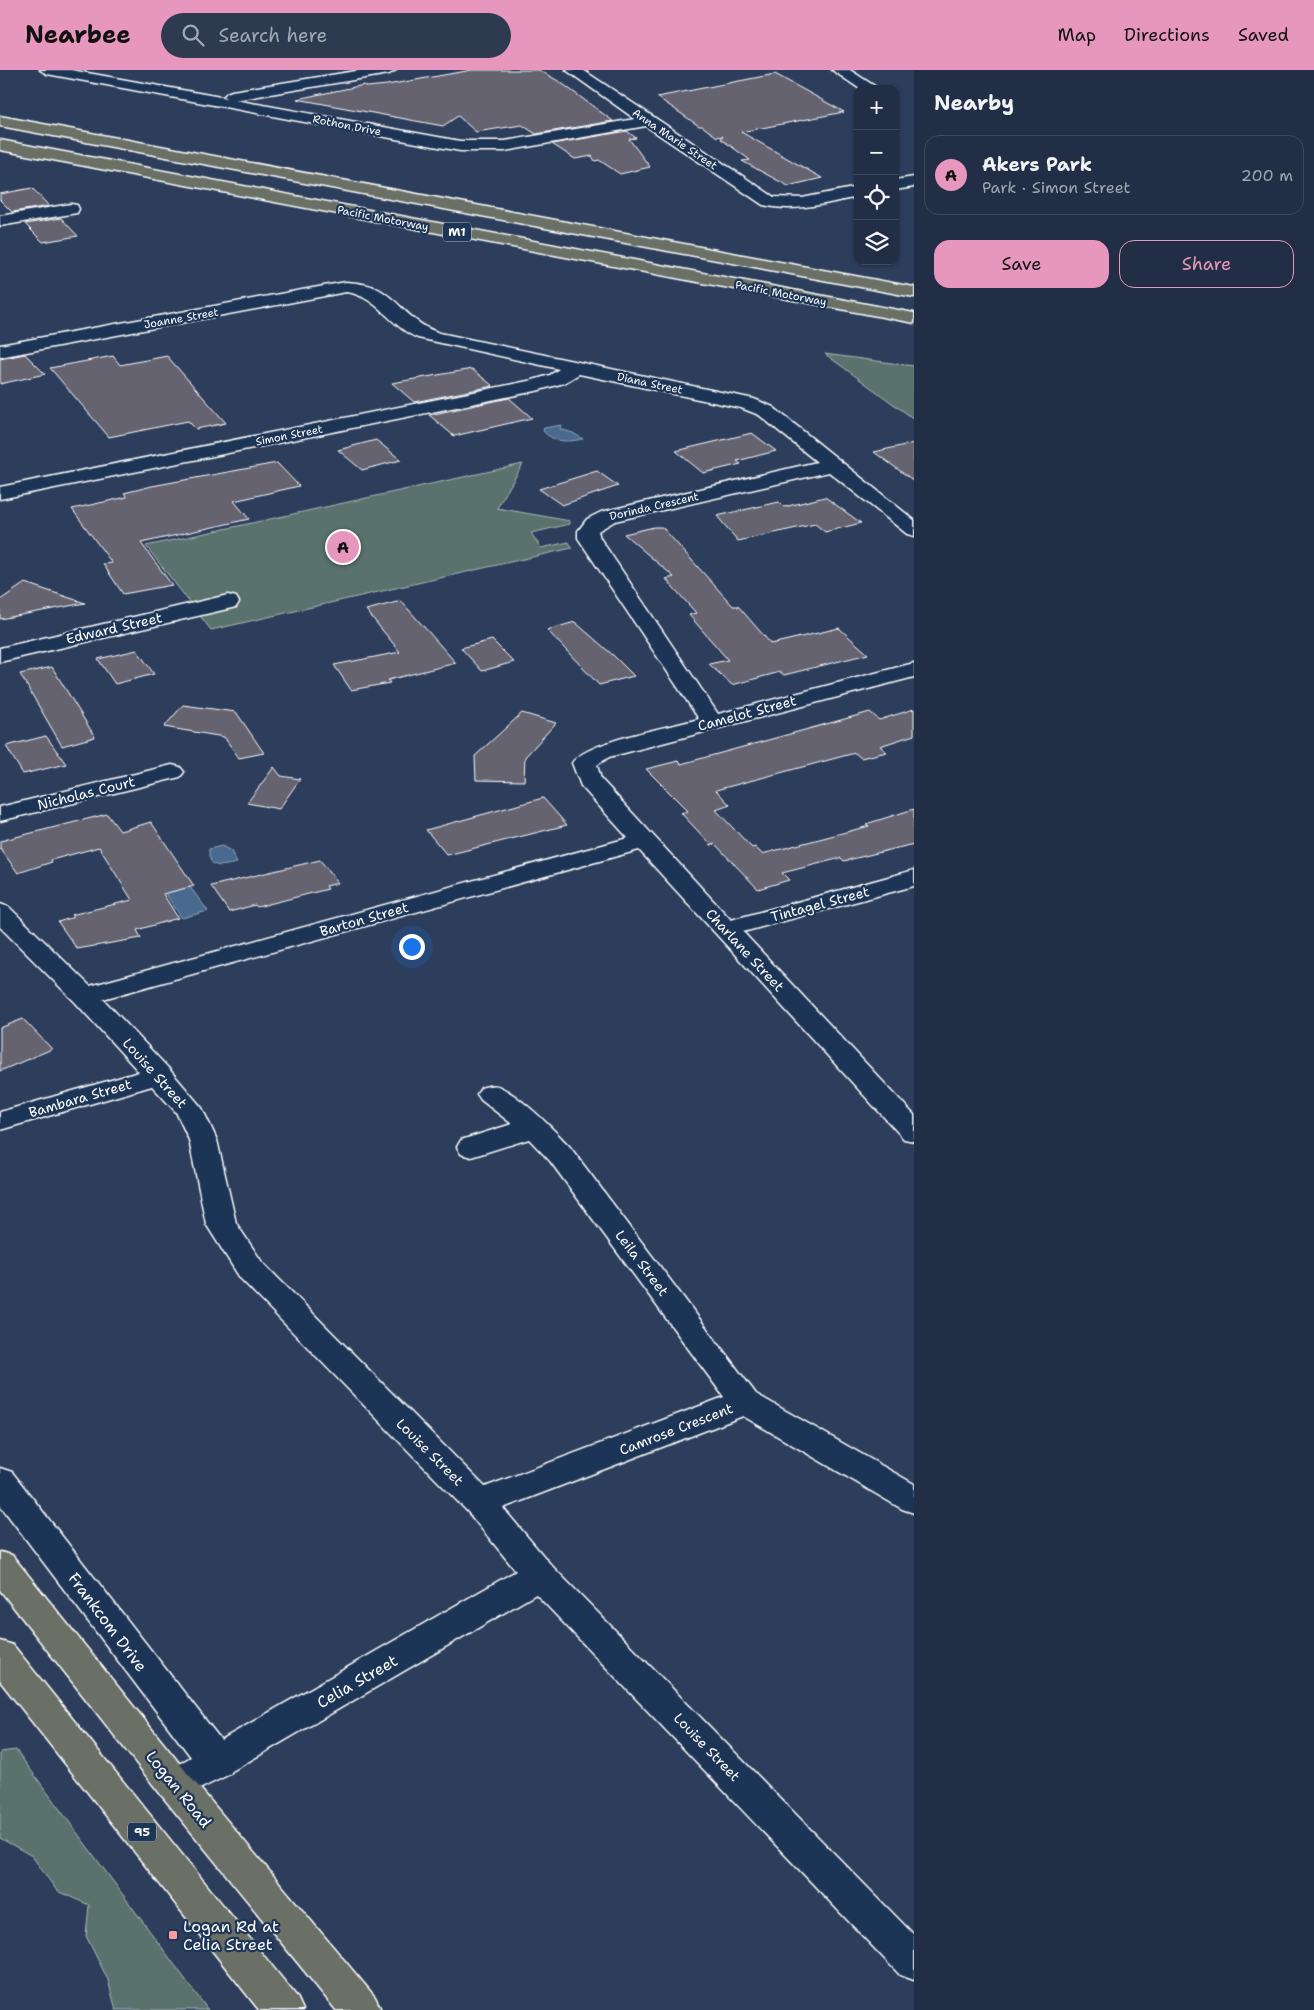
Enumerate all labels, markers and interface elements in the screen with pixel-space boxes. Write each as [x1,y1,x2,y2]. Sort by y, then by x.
search box [161,13,511,58]
text: Nearbee [25,19,131,51]
icon: search [179,21,207,49]
text: Search here [219,23,327,48]
text: Map [1058,23,1096,47]
text: Directions [1124,23,1210,47]
text: Saved [1238,23,1289,47]
map controls [854,85,899,265]
button: + [854,85,899,130]
text: Nearby [934,89,1014,117]
street label: Anna Marie Street [629,105,720,173]
street label: Rothon Drive [311,112,382,139]
button: − [854,130,899,175]
text: Akers Park [982,152,1092,177]
text: A [945,165,957,186]
text: 200 m [1241,165,1293,186]
button: locate [854,175,899,220]
text: Park · Simon Street [982,177,1131,198]
street label: Pacific Motorway [336,202,430,235]
button: layers [854,220,899,265]
road number: M1 [443,222,471,242]
button: Save [934,240,1109,288]
button: Share [1119,240,1294,288]
street label: Pacific Motorway [734,277,828,310]
street label: Joanne Street [143,305,220,332]
street label: Diana Street [616,369,684,398]
street label: Simon Street [254,422,324,449]
street label: Dorinda Crescent [608,489,700,524]
pin: A [327,528,359,566]
street label: Edward Street [64,608,164,648]
street label: Camelot Street [696,691,798,735]
street label: Nicholas Court [35,772,137,814]
street label: Tintagel Street [769,882,871,926]
street label: Barton Street [318,898,410,940]
street label: Charlane Street [702,905,788,995]
your location [399,934,425,960]
street label: Louise Street [119,1034,191,1112]
street label: Bambara Street [27,1075,133,1121]
street label: Leila Street [611,1227,673,1299]
street label: Camrose Crescent [617,1399,735,1459]
street label: Louise Street [392,1414,468,1490]
street label: Frankcom Drive [63,1568,152,1676]
street label: Celia Street [313,1650,401,1713]
street label: Louise Street [670,1709,744,1785]
street label: Logan Road [141,1746,216,1832]
road number: 95 [128,1822,156,1841]
place label: Logan Rd at Celia Street [183,1916,279,1955]
marker: Logan Rd at Celia Street [167,1929,179,1941]

